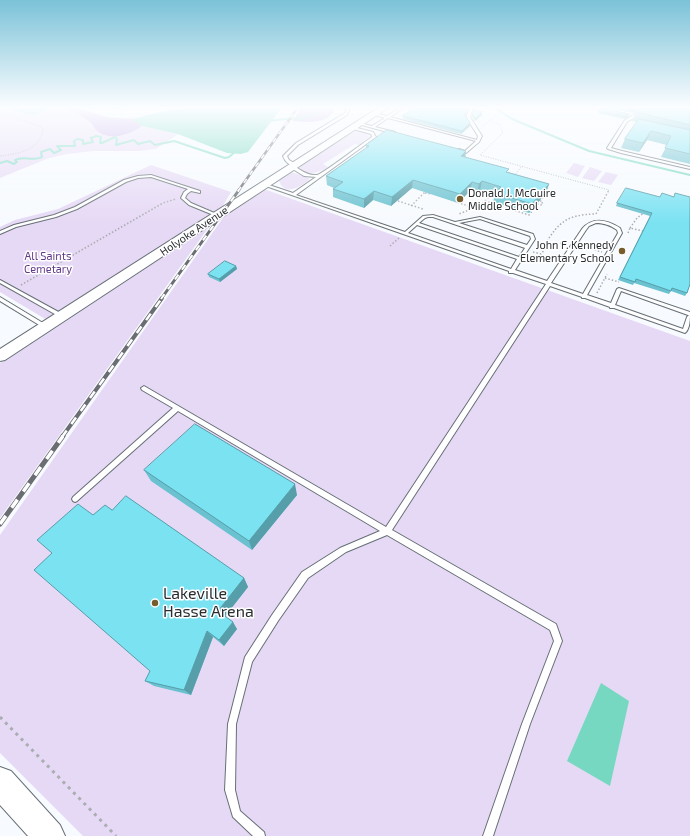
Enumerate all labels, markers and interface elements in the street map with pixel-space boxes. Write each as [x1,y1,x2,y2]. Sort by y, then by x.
place label: Donald J. McGuire Middle School [468,186,556,212]
marker: Donald J. McGuire Middle School [455,194,465,204]
street label: Holyoke Avenue [157,203,231,259]
place label: John F. Kennedy Elementary School [520,238,614,264]
marker: John F. Kennedy Elementary School [617,246,627,256]
park label: All Saints Cemetary [24,249,72,275]
place label: Lakeville Hasse Arena [163,584,254,622]
marker: Lakeville Hasse Arena [150,598,160,608]

